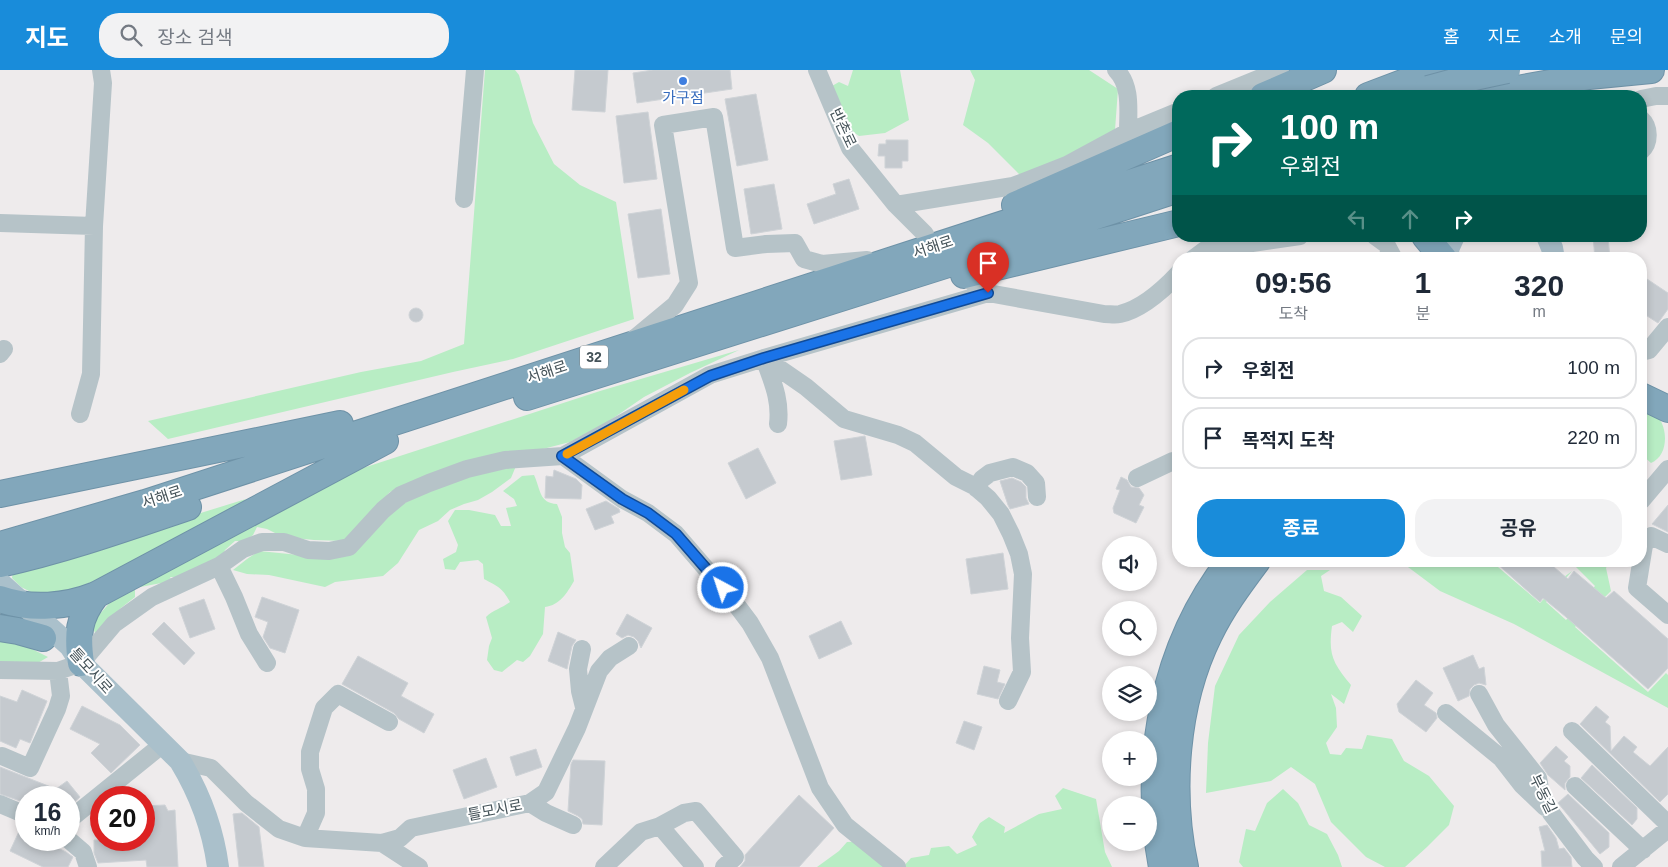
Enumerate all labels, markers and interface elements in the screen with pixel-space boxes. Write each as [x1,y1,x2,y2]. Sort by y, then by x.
search box [99,13,449,58]
icon: search [117,21,145,49]
text: 지도 [25,24,69,51]
text: 장소 검색 [157,27,232,48]
text: 홈 [1443,27,1460,47]
text: 지도 [1488,27,1521,47]
text: 소개 [1549,27,1582,47]
text: 문의 [1610,27,1643,47]
marker: 가구점 [677,75,689,87]
place label: 가구점 [662,89,704,106]
street label: 반촌로 [827,105,860,150]
text: 100 m [1280,107,1379,146]
icon: right [1197,110,1262,175]
text: 우회전 [1280,154,1341,179]
icon: left [1343,205,1371,233]
icon: ahead [1396,205,1424,233]
icon: right [1449,205,1477,233]
street label: 서해로 [911,232,955,261]
pin [967,242,1009,293]
icon: arrive [974,249,1002,277]
text: 09:56 [1255,266,1332,299]
text: 1 [1414,266,1431,299]
text: 320 [1514,269,1564,302]
text: m [1532,303,1546,320]
text: 도착 [1279,305,1308,322]
text: 분 [1415,305,1430,322]
road number: 32 [580,346,608,368]
icon: right [1199,354,1227,382]
street label: 서해로 [525,357,569,386]
text: 100 m [1567,357,1620,378]
text: 우회전 [1242,360,1294,381]
icon: arrive [1199,424,1227,452]
text: 220 m [1567,427,1620,448]
text: 목적지 도착 [1242,430,1335,451]
street label: 서해로 [140,482,184,511]
button: 종료 [1197,499,1405,557]
button: 공유 [1415,499,1622,557]
map controls [1102,536,1157,851]
button: sound [1102,536,1157,591]
position arrow [696,561,748,613]
button: search [1102,601,1157,656]
street label: 틀모시로 [67,644,116,697]
button: layers [1102,666,1157,721]
button: + [1102,731,1157,786]
street label: 부동길 [1527,771,1560,816]
speed limit sign: 20 [90,786,155,851]
street label: 틀모시로 [466,796,524,823]
button: − [1102,796,1157,851]
text: 16 [34,798,61,826]
text: km/h [34,824,61,838]

